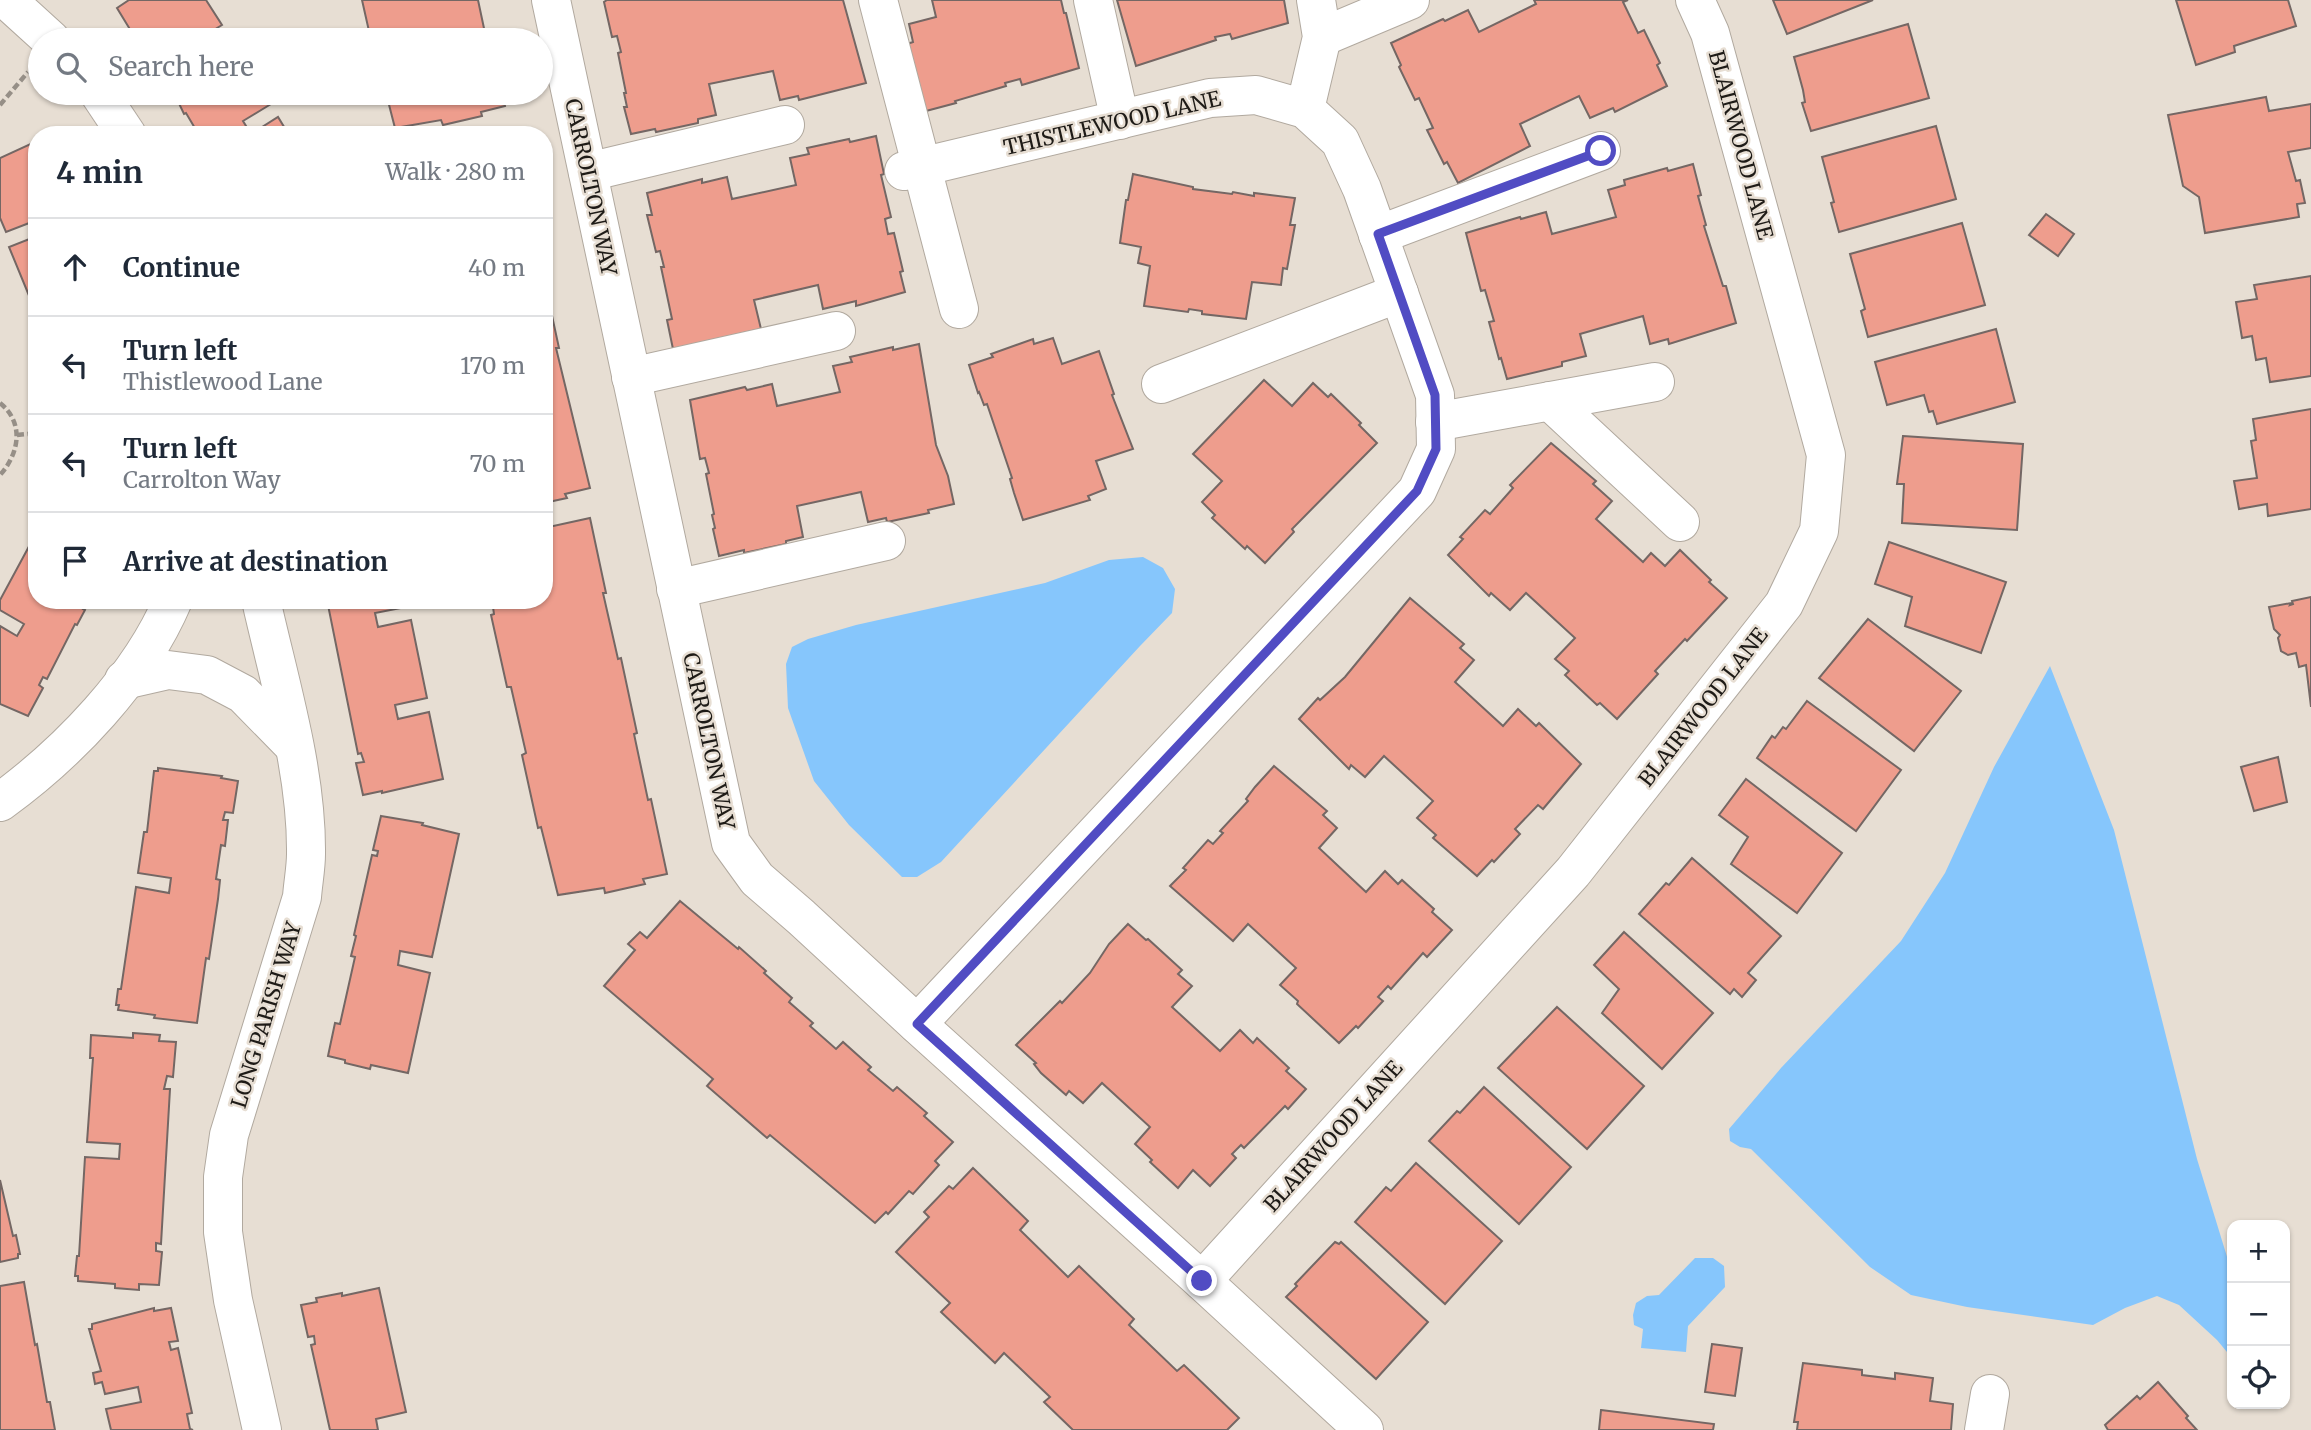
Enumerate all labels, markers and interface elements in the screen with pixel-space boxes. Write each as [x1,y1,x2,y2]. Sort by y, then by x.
search box [28,28,553,105]
icon: search [52,48,90,86]
street label: BLAIRWOOD LANE [1703,48,1779,243]
text: Search here [108,50,254,83]
street label: THISTLEWOOD LANE [1001,85,1224,161]
street label: CARROLTON WAY [559,96,623,278]
route start [1585,135,1616,166]
text: 4 min [56,153,143,191]
text: Walk · 280 m [385,157,525,186]
icon: ahead [56,248,94,286]
text: Continue [123,251,240,284]
text: 40 m [468,253,525,282]
text: Turn left [123,334,237,367]
icon: left [56,346,94,384]
text: 170 m [460,351,525,380]
text: Thistlewood Lane [123,367,322,396]
text: Turn left [123,432,237,465]
icon: left [56,444,94,482]
text: 70 m [469,449,525,478]
text: Carrolton Way [123,465,281,494]
icon: arrive [56,542,94,580]
text: Arrive at destination [123,545,388,578]
street label: BLAIRWOOD LANE [1633,622,1774,792]
street label: CARROLTON WAY [677,650,741,832]
street label: LONG PARISH WAY [225,918,307,1111]
street label: BLAIRWOOD LANE [1258,1054,1409,1217]
map controls [2227,1220,2290,1409]
button: + [2227,1220,2290,1283]
route end [1186,1265,1217,1296]
button: − [2227,1283,2290,1346]
button: locate [2227,1346,2290,1409]

